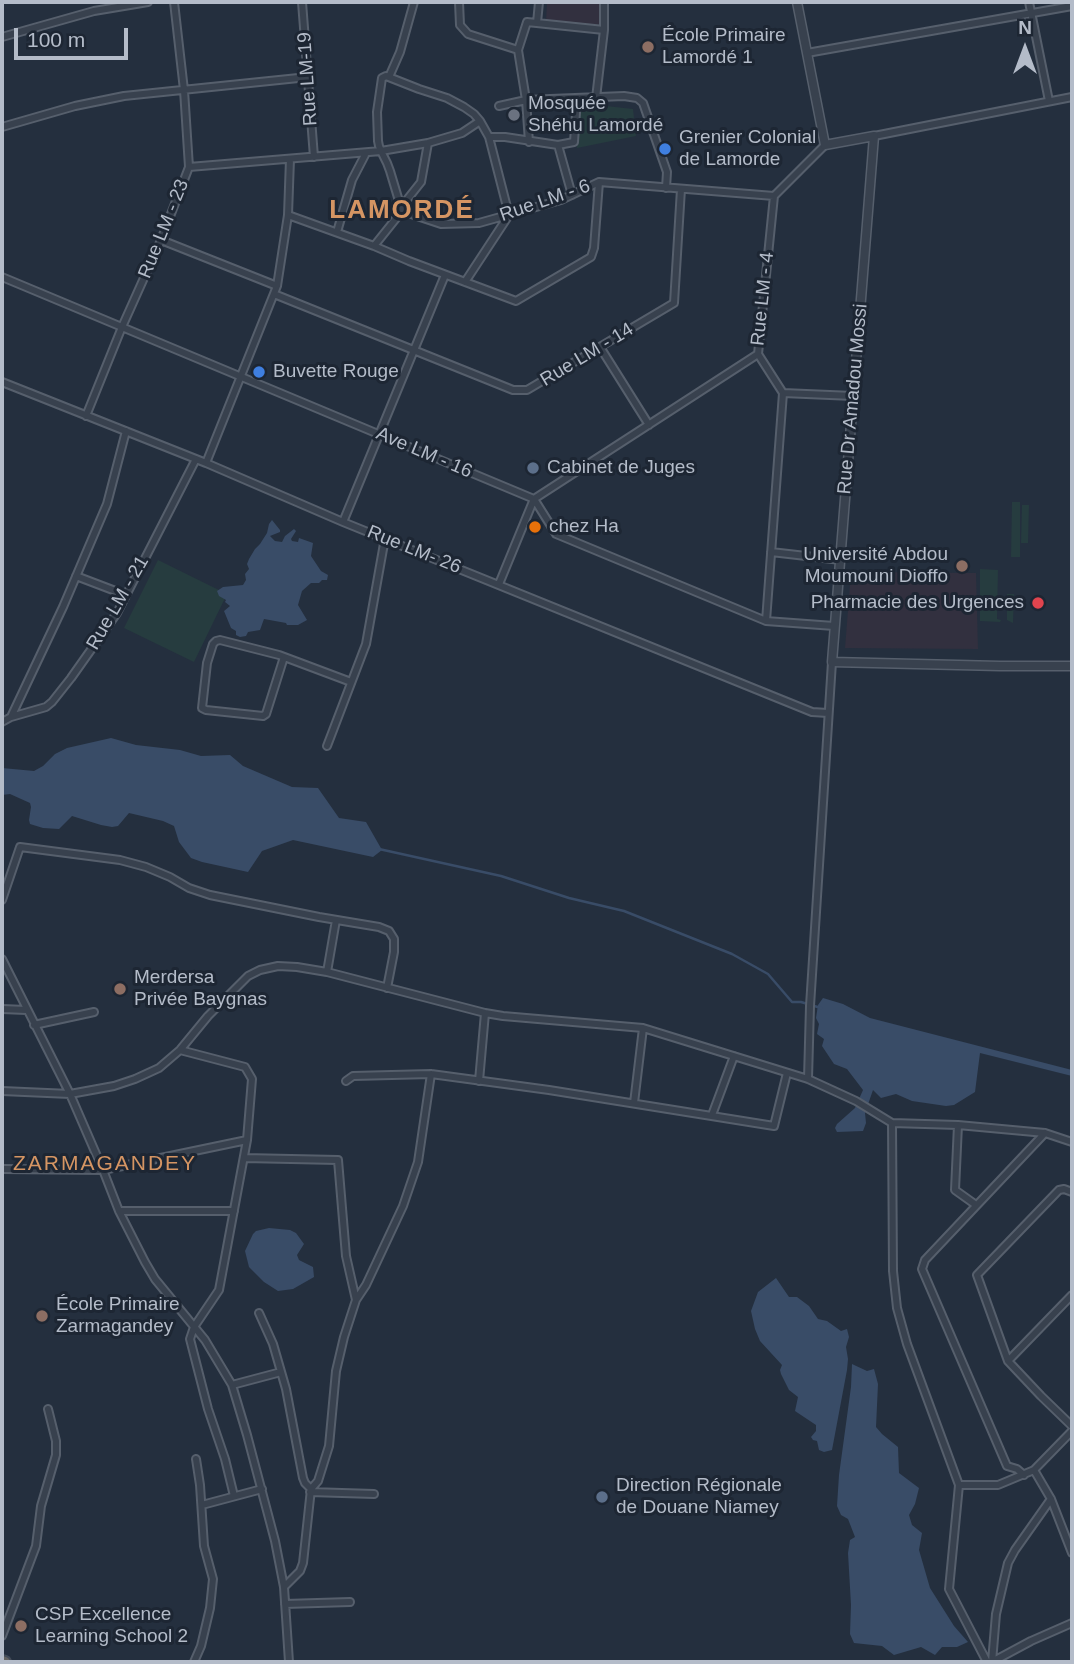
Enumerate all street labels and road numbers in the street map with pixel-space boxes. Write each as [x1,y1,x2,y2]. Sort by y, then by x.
street label: Rue LM-19 [293,31,323,127]
street label: Rue LM - 6 [497,175,593,227]
street label: Rue LM - 23 [134,176,194,282]
street label: Rue LM - 4 [747,251,779,347]
street label: Rue Dr Amadou Mossi [833,303,873,495]
street label: Rue LM - 14 [536,318,638,392]
street label: Ave LM - 16 [373,423,475,483]
street label: Rue LM- 26 [364,521,464,579]
street label: Rue LM - 21 [82,552,154,654]

